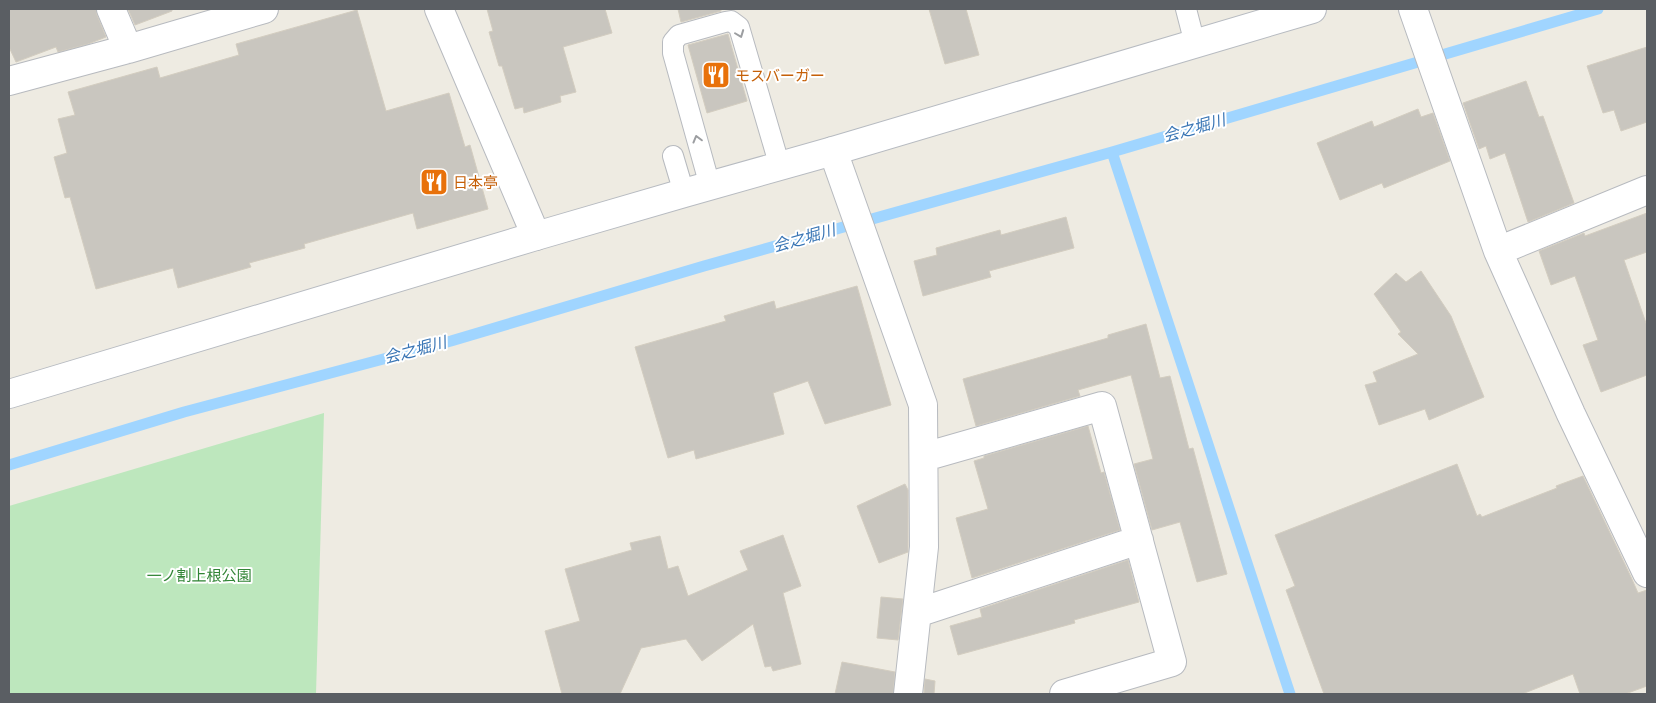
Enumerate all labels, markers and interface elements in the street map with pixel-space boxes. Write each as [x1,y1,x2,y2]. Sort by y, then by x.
one-way arrow [734,29,744,38]
restaurant icon: モスバーガー [701,60,731,90]
place label: モスバーガー [735,66,825,85]
water label: 会之堀川 [1160,109,1230,147]
one-way arrow [692,136,702,144]
restaurant icon: 日本亭 [419,167,449,197]
place label: 日本亭 [453,173,498,192]
water label: 会之堀川 [770,219,840,257]
water label: 会之堀川 [381,331,451,368]
park label: 一ノ割上根公園 [146,566,252,585]

